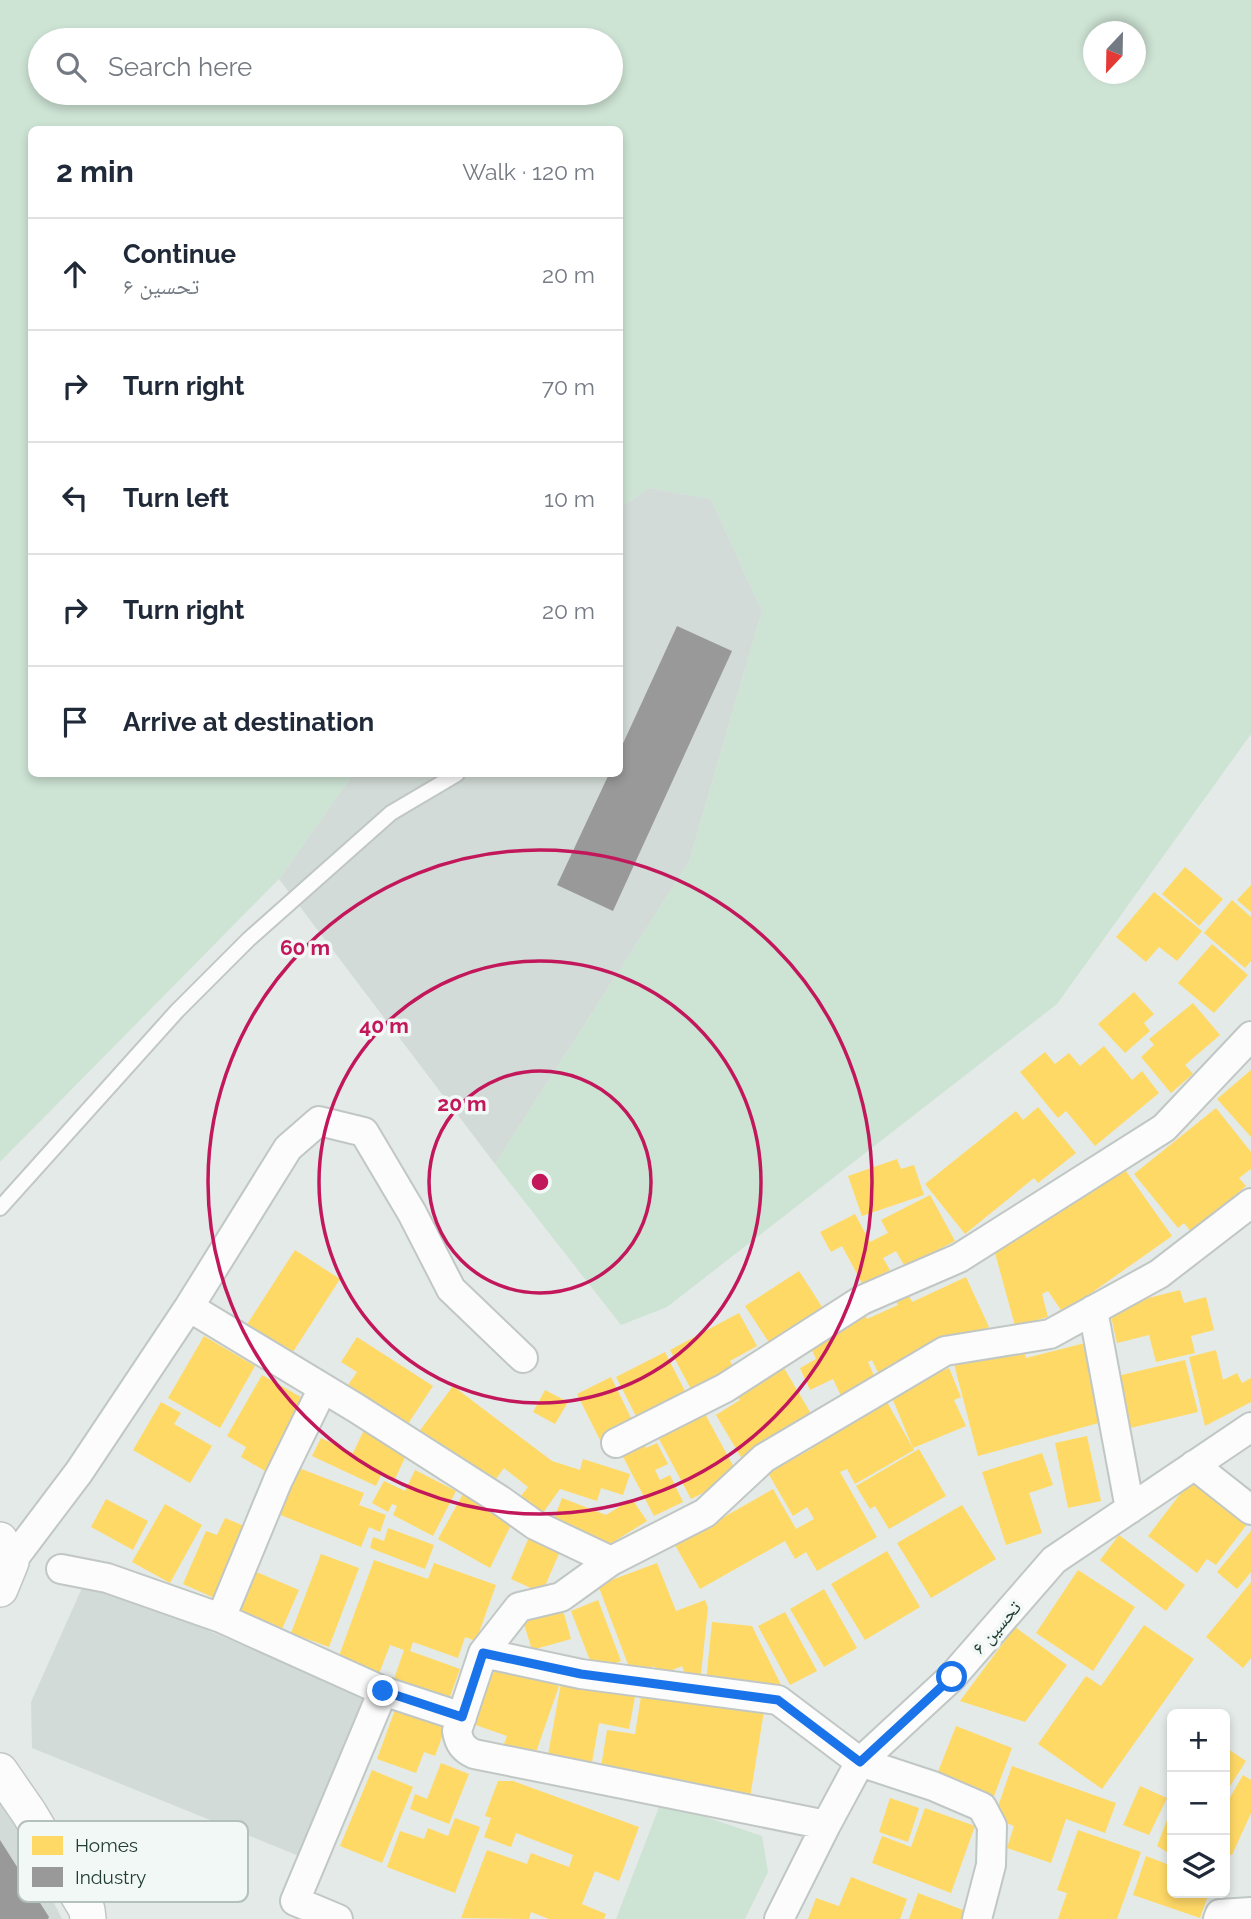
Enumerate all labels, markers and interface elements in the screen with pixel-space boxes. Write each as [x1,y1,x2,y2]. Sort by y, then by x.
north arrow [1083,21,1146,84]
search box [28,28,623,105]
icon: search [52,48,90,86]
text: Search here [108,52,252,82]
text: 2 min [56,154,134,189]
text: Walk · 120 m [462,158,595,185]
text: Continue [123,239,236,269]
icon: ahead [56,255,94,293]
text: 20 m [542,261,595,288]
text: تحسین ۶ [123,272,199,299]
icon: right [56,367,94,405]
text: Turn right [123,371,244,401]
text: 70 m [542,373,595,400]
icon: left [56,479,94,517]
text: Turn left [123,483,229,513]
text: 10 m [544,485,595,512]
icon: right [56,591,94,629]
text: Turn right [123,595,244,625]
text: 20 m [542,597,595,624]
icon: arrive [56,703,94,741]
text: Arrive at destination [123,707,374,737]
text: 60 m [280,935,330,960]
text: 40 m [359,1013,409,1038]
text: 20 m [437,1091,487,1116]
centre of rings [528,1170,552,1194]
street label: تحسین ۶ [967,1596,1026,1659]
route start [936,1661,967,1692]
route end [367,1675,398,1706]
map controls [1167,1709,1230,1898]
button: + [1167,1709,1230,1772]
button: − [1167,1772,1230,1835]
legend [18,1821,248,1902]
text: Homes [75,1834,138,1856]
button: layers [1167,1835,1230,1898]
text: Industry [75,1866,146,1888]

